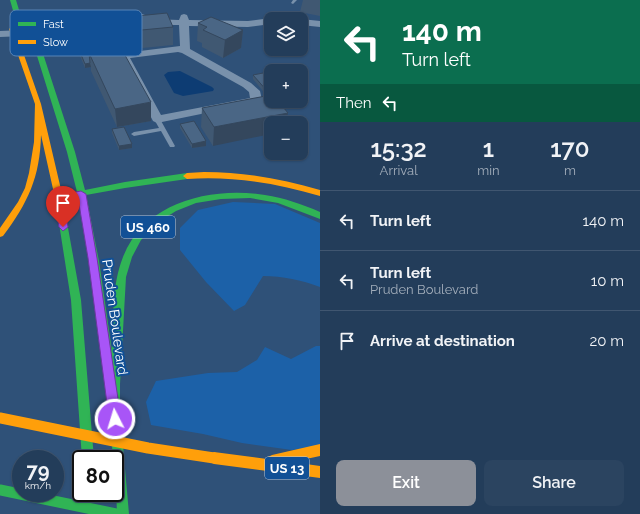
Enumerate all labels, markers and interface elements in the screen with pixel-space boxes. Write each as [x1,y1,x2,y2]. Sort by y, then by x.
legend [10,10,142,56]
map controls [264,12,308,160]
button: layers [264,12,308,56]
text: 140 m [402,15,482,48]
icon: left [336,16,388,68]
text: Fast [43,18,64,31]
text: Slow [43,36,68,49]
text: Turn left [402,49,471,70]
button: + [264,64,308,108]
icon: left [379,92,401,114]
text: Then [336,94,371,112]
button: − [264,116,308,160]
text: 15:32 [371,134,427,163]
text: 1 [483,134,494,163]
text: 170 [550,134,589,163]
text: Arrival [380,163,418,178]
text: min [477,163,500,178]
text: m [564,163,576,178]
pin [46,186,80,227]
icon: arrive [52,192,74,214]
icon: left [336,210,358,232]
text: Turn left [370,212,431,230]
text: 140 m [583,212,624,230]
road number: US 460 [121,216,175,238]
street label: Pruden Boulevard [99,258,131,376]
text: Turn left [370,264,431,282]
icon: left [336,270,358,292]
text: 10 m [591,272,624,290]
text: Pruden Boulevard [370,282,478,297]
icon: arrive [336,330,358,352]
text: Arrive at destination [370,332,515,350]
text: 20 m [589,332,624,350]
position arrow [94,398,136,440]
speed limit sign: 80 [72,450,124,502]
road number: US 13 [265,457,309,479]
text: 79 [27,459,50,483]
button: Exit [336,460,476,506]
button: Share [484,460,624,506]
text: km/h [25,480,51,491]

